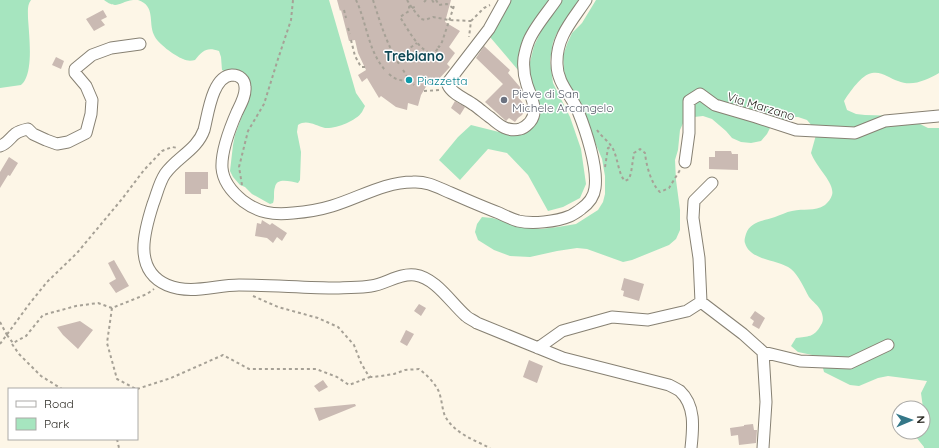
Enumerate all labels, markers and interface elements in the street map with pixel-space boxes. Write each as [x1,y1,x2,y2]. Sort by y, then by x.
district label: Trebiano [384,47,444,65]
place label: Piazzetta [417,73,468,88]
marker: Piazzetta [404,75,414,85]
place label: Pieve di San Michele Arcangelo [512,86,613,115]
street label: Via Marzano [725,89,797,123]
marker: Pieve di San Michele Arcangelo [499,95,509,105]
legend [8,388,138,440]
text: Road [44,396,74,411]
north arrow [891,400,931,440]
text: N [914,415,928,424]
text: Park [44,416,69,431]

